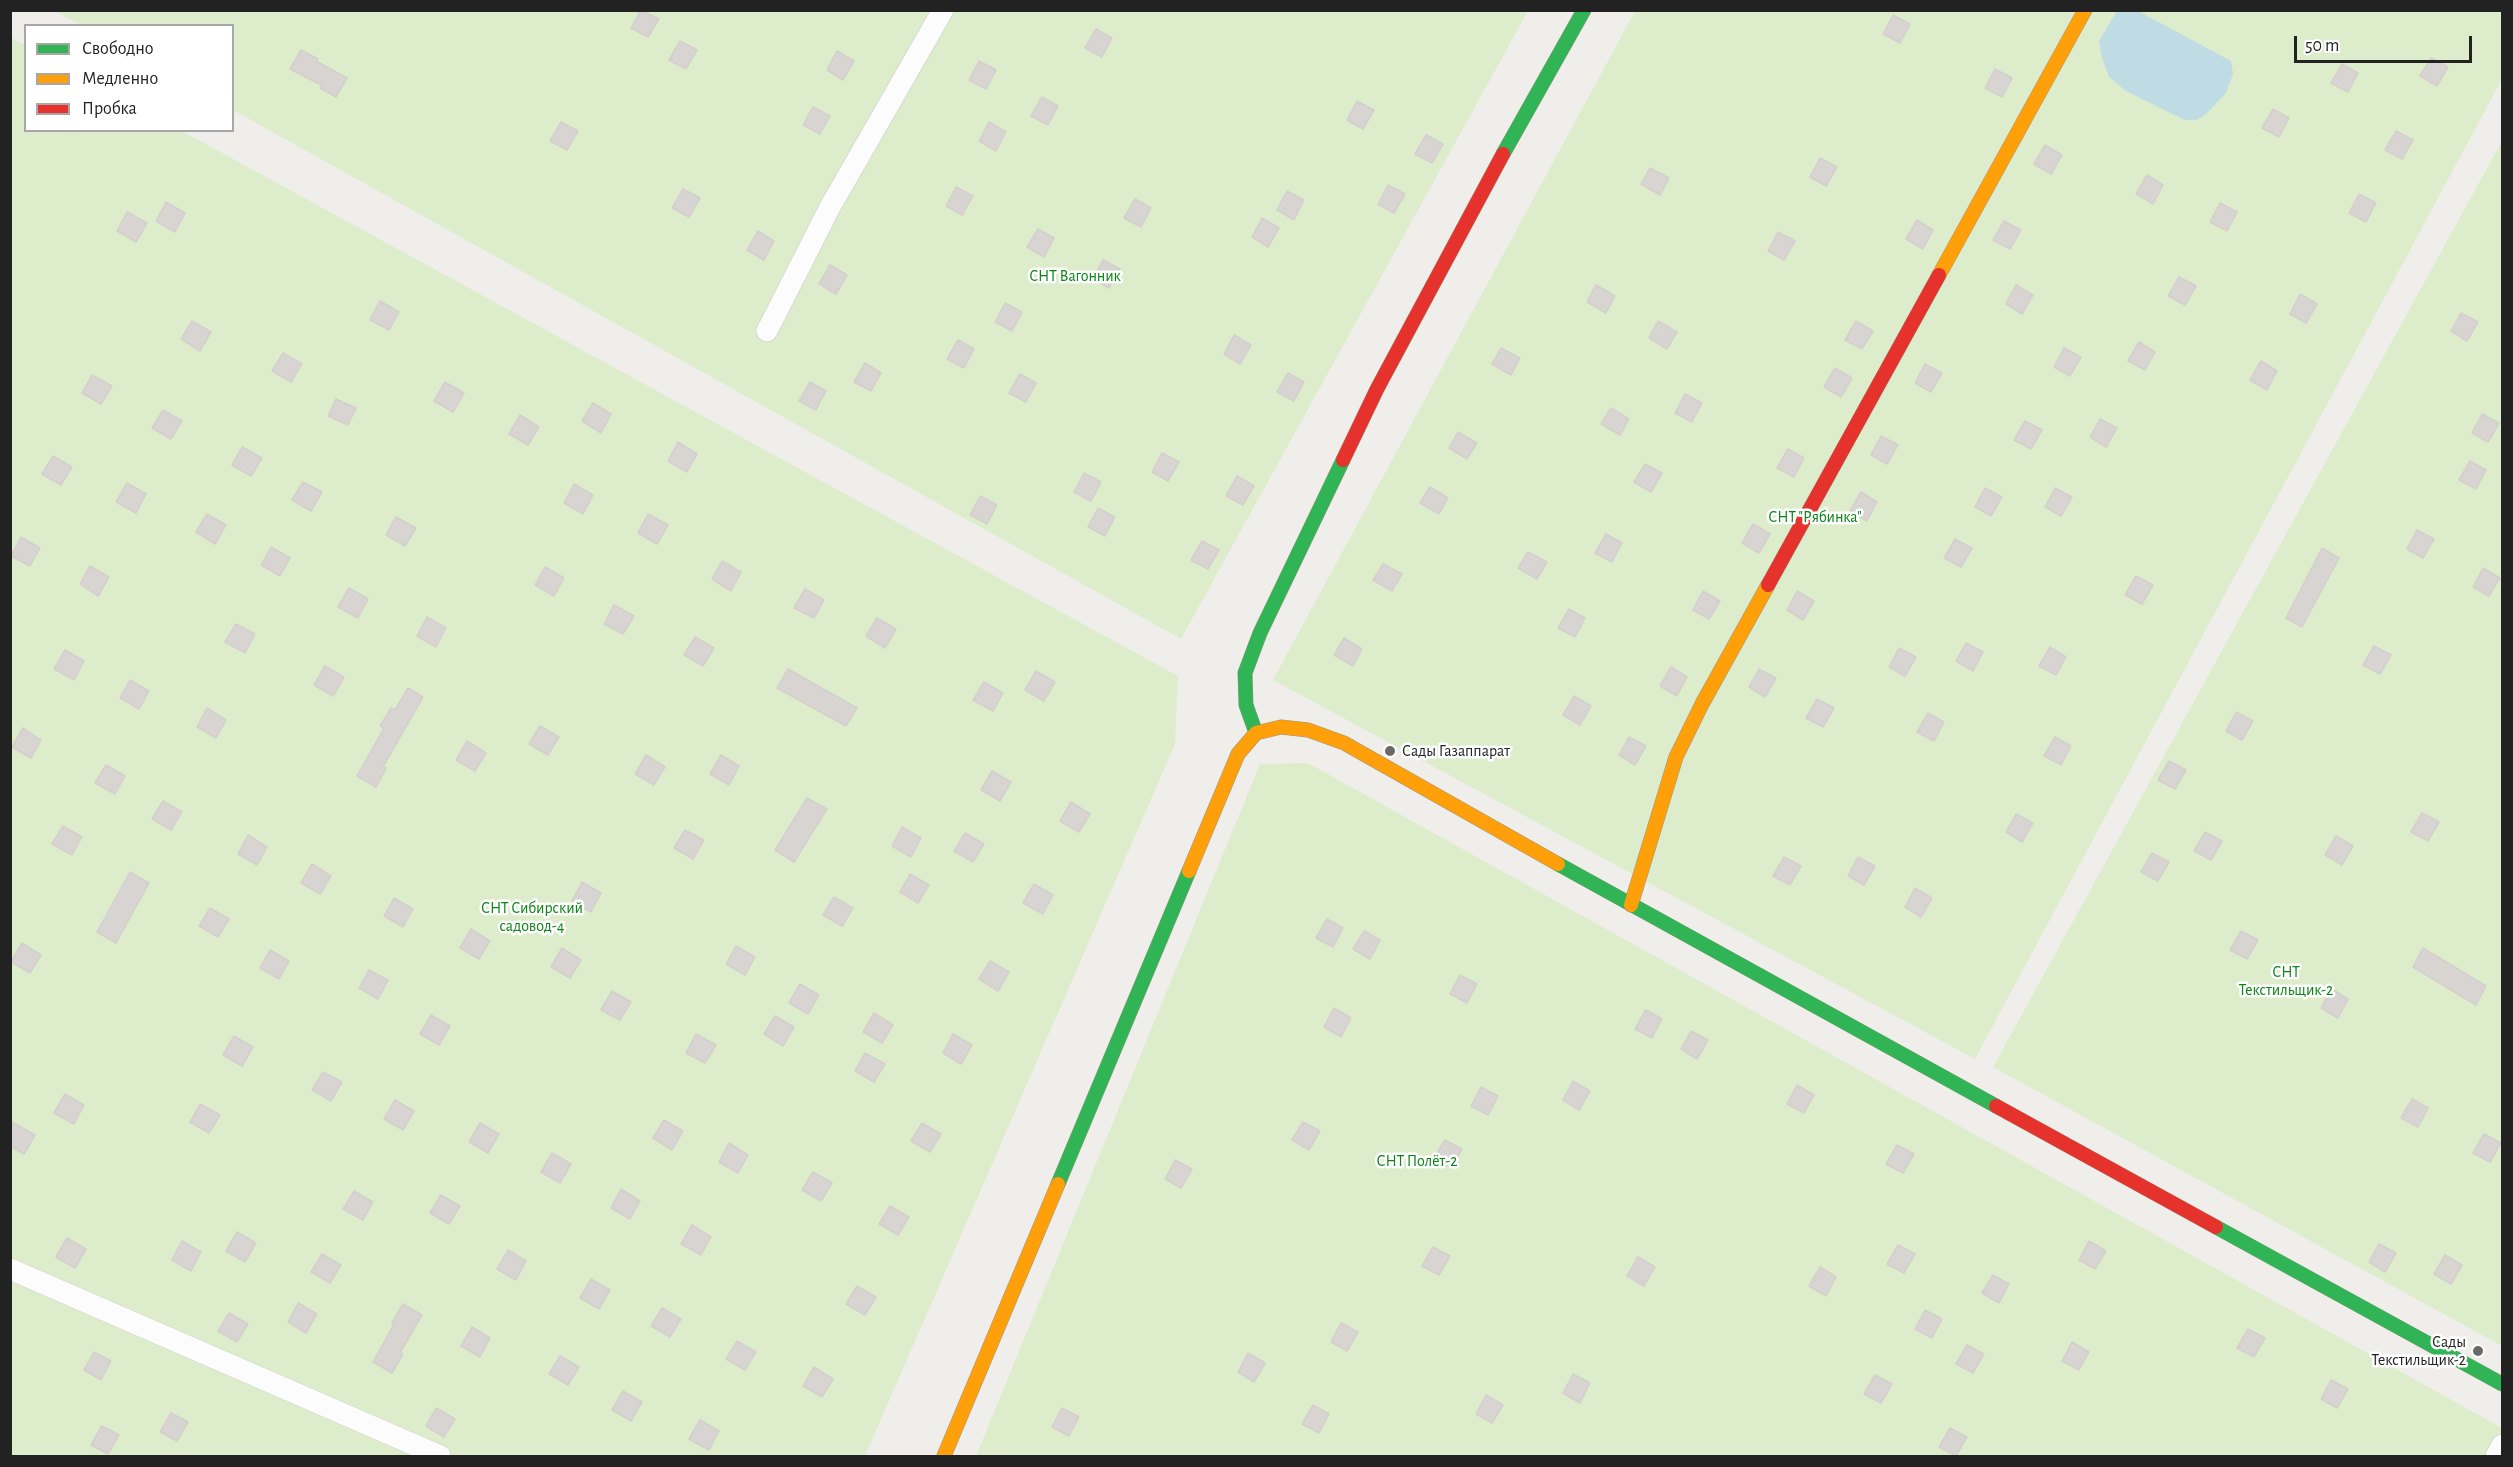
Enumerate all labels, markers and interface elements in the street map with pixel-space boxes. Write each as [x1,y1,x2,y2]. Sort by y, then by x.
legend [24,24,234,132]
scale bar [2297,24,2476,62]
text: 50 m [2305,37,2339,55]
text: Свободно [82,40,154,58]
text: Медленно [82,70,158,88]
text: Пробка [82,100,137,118]
park label: СНТ Вагонник [1029,266,1121,286]
park label: СНТ "Рябинка" [1768,507,1862,527]
place label: Сады Газаппарат [1402,741,1510,761]
marker: Сады Газаппарат [1383,744,1397,758]
park label: СНТ Сибирский садовод-4 [481,898,583,936]
park label: СНТ Текстильщик-2 [2239,962,2333,1000]
park label: СНТ Полёт-2 [1377,1151,1457,1171]
place label: Сады Текстильщик-2 [2371,1332,2466,1370]
marker: Сады Текстильщик-2 [2471,1344,2485,1358]

